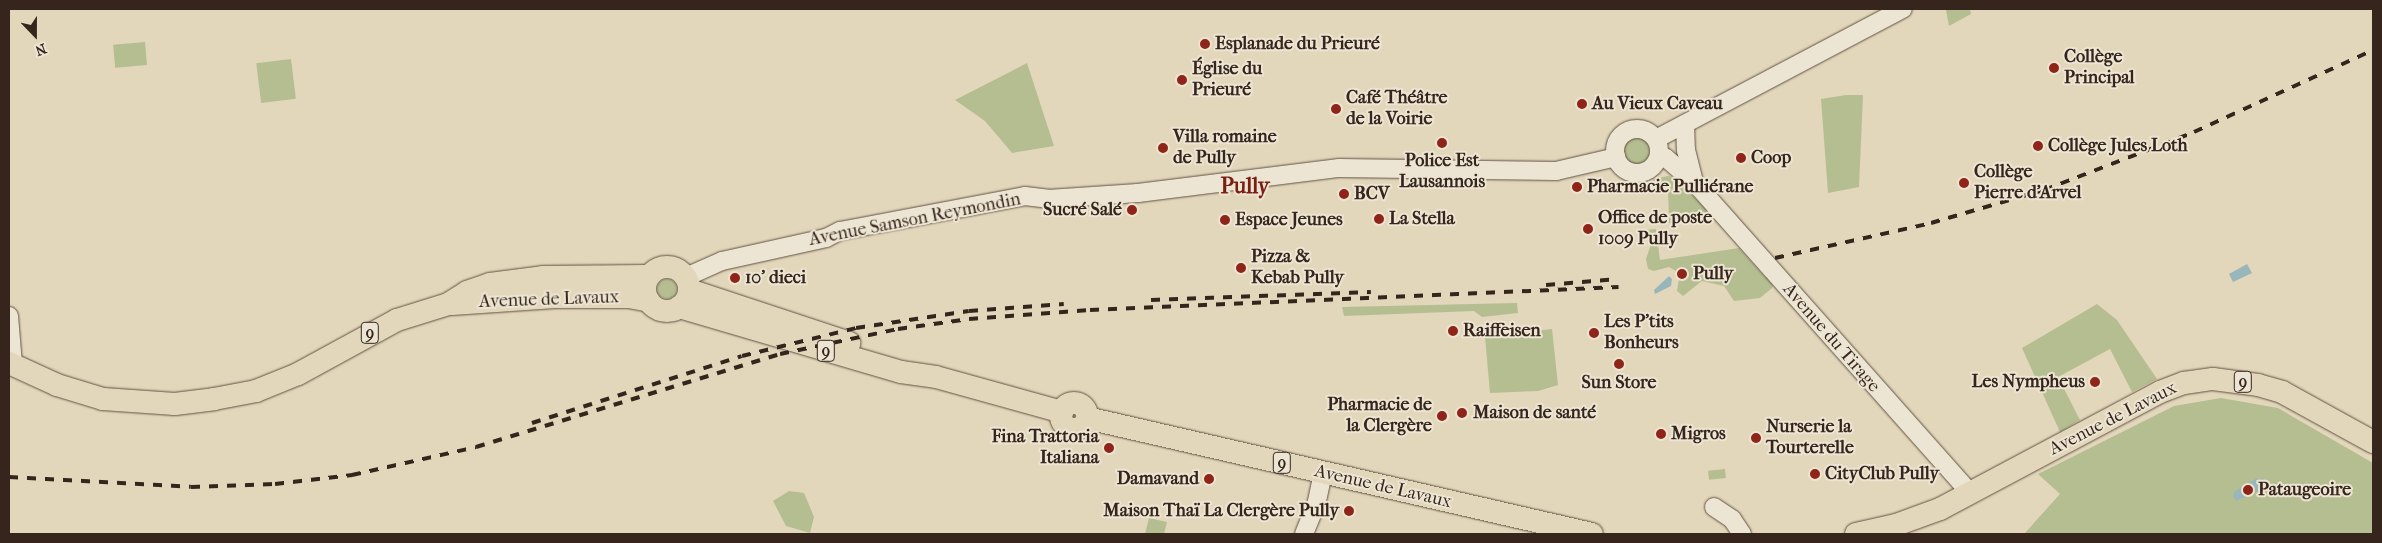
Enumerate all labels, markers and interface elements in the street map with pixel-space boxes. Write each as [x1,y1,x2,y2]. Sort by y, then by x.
north arrow [10,10,60,60]
place label: Esplanade du Prieuré [1215,33,1380,55]
marker: Esplanade du Prieuré [1199,38,1211,50]
text: N [33,40,49,59]
place label: Collège Principal [2064,47,2135,90]
place label: Église du Prieuré [1192,59,1262,102]
marker: Collège Principal [2048,62,2060,74]
marker: Église du Prieuré [1176,74,1188,86]
place label: Café Théâtre de la Voirie [1346,88,1448,130]
place label: Au Vieux Caveau [1592,93,1723,115]
marker: Au Vieux Caveau [1576,98,1588,110]
marker: Café Théâtre de la Voirie [1330,103,1342,115]
place label: Villa romaine de Pully [1173,127,1277,170]
place label: Collège Jules Loth [2048,135,2188,157]
marker: Police Est Lausannois [1436,137,1448,149]
marker: Collège Jules Loth [2032,140,2044,152]
marker: Villa romaine de Pully [1157,142,1169,154]
place label: Coop [1751,147,1791,169]
place label: Police Est Lausannois [1399,151,1485,193]
marker: Coop [1735,152,1747,164]
place label: Collège Pierre d'Arvel [1974,162,2082,204]
district label: Pully [1220,174,1270,200]
place label: Pharmacie Pulliérane [1587,176,1753,198]
marker: Collège Pierre d'Arvel [1958,177,1970,189]
marker: Pharmacie Pulliérane [1571,181,1583,193]
place label: BCV [1354,183,1390,205]
marker: BCV [1338,188,1350,200]
street label: Avenue Samson Reymondin [807,189,1023,251]
place label: Sucré Salé [1043,199,1122,221]
marker: Sucré Salé [1126,204,1138,216]
place label: La Stella [1389,208,1455,230]
place label: Office de poste 1009 Pully [1598,208,1712,250]
place label: Espace Jeunes [1235,209,1343,231]
marker: La Stella [1373,213,1385,225]
marker: Espace Jeunes [1219,214,1231,226]
marker: Office de poste 1009 Pully [1582,223,1594,235]
place label: Pizza & Kebab Pully [1251,247,1344,290]
marker: Pizza & Kebab Pully [1235,262,1247,274]
place label: Pully [1693,263,1733,285]
place label: 10' dieci [745,267,806,289]
marker: Pully [1675,267,1689,281]
marker: 10' dieci [729,272,741,284]
street label: Avenue du Tirage [1778,279,1884,397]
street label: Avenue de Lavaux [479,287,619,313]
place label: Les P'tits Bonheurs [1604,312,1679,354]
road number: 9 [360,319,380,346]
place label: Raiffeisen [1463,320,1541,342]
marker: Raiffeisen [1447,325,1459,337]
marker: Les P'tits Bonheurs [1588,327,1600,339]
road number: 9 [816,338,836,364]
marker: Sun Store [1613,358,1625,370]
road number: 9 [2233,368,2253,396]
place label: Les Nympheus [1972,371,2085,393]
place label: Sun Store [1582,372,1656,394]
marker: Les Nympheus [2089,376,2101,388]
street label: Avenue de Lavaux [2046,378,2180,460]
place label: Pharmacie de la Clergère [1327,395,1432,438]
place label: Maison de santé [1473,402,1596,424]
marker: Maison de santé [1455,406,1469,420]
marker: Pharmacie de la Clergère [1436,410,1448,422]
place label: Nurserie la Tourterelle [1766,417,1854,459]
place label: Migros [1671,423,1726,445]
place label: Fina Trattoria Italiana [991,427,1099,469]
marker: Migros [1655,428,1667,440]
marker: Nurserie la Tourterelle [1750,432,1762,444]
marker: Fina Trattoria Italiana [1103,442,1115,454]
road number: 9 [1272,449,1292,476]
street label: Avenue de Lavaux [1312,461,1454,513]
place label: CityClub Pully [1825,463,1939,485]
place label: Damavand [1117,468,1199,490]
marker: CityClub Pully [1809,468,1821,480]
marker: Damavand [1203,473,1215,485]
place label: Pataugeoire [2258,479,2351,501]
marker: Pataugeoire [2242,484,2254,496]
place label: Maison Thaï La Clergère Pully [1103,500,1339,522]
marker: Maison Thaï La Clergère Pully [1343,505,1355,517]

